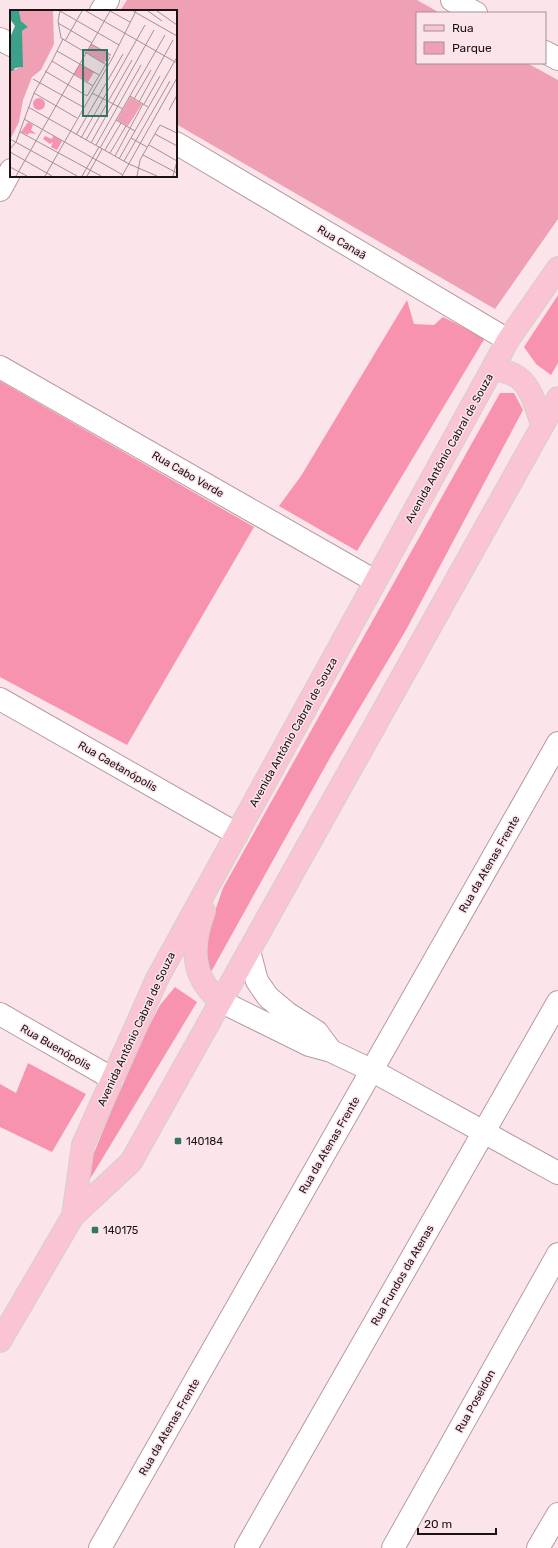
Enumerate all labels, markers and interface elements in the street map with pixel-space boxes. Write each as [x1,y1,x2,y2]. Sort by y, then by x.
inset map [10,10,177,177]
legend [416,12,546,64]
text: Rua [452,21,474,35]
text: Parque [452,41,492,55]
street label: Rua Canaã [315,223,369,262]
street label: Avenida Antônio Cabral de Souza [403,371,496,525]
street label: Rua Cabo Verde [150,449,226,500]
street label: Avenida Antônio Cabral de Souza [247,655,340,809]
street label: Rua Caetanópolis [76,738,160,795]
street label: Rua da Atenas Frente [456,813,522,915]
street label: Avenida Antônio Cabral de Souza [95,950,178,1108]
street label: Rua Buenópolis [18,1022,94,1073]
street label: Rua da Atenas Frente [296,1094,362,1196]
place label: 140184 [186,1135,223,1148]
marker: 140184 [173,1136,183,1146]
street label: Rua Fundos da Atenas [368,1222,437,1328]
place label: 140175 [103,1224,139,1237]
marker: 140175 [90,1225,100,1235]
street label: Rua Poseidon [453,1368,498,1435]
street label: Rua da Atenas Frente [136,1376,202,1478]
scale bar [418,1510,496,1536]
text: 20 m [424,1517,452,1531]

